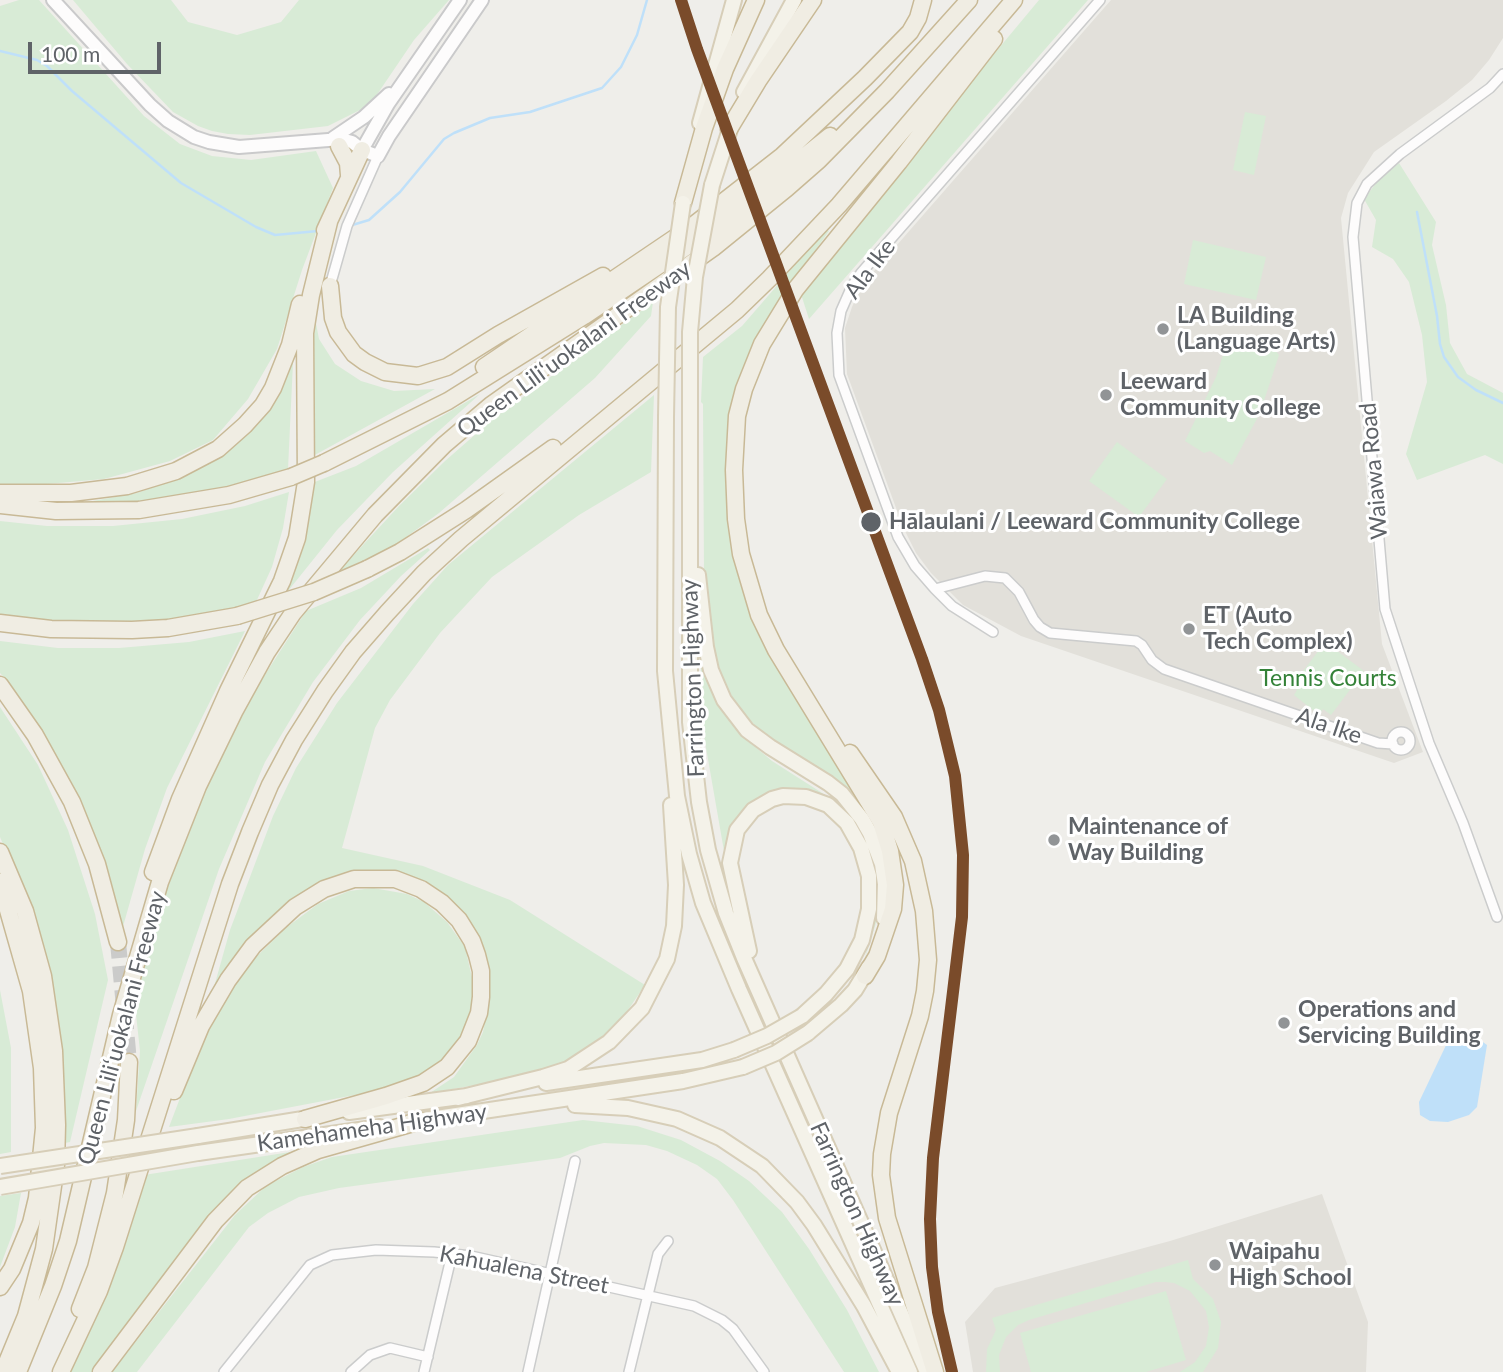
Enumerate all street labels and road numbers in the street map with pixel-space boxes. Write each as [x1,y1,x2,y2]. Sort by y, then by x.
street label: Ala Ike [839,234,901,304]
street label: Queen Liliʻuokalani Freeway [452,255,696,443]
street label: Waiawa Road [1354,402,1394,540]
street label: Farrington Highway [676,578,710,778]
street label: Ala Ike [1292,702,1366,750]
street label: Queen Liliʻuokalani Freeway [72,888,172,1168]
street label: Kamehameha Highway [255,1098,489,1158]
street label: Farrington Highway [804,1118,910,1310]
street label: Kahualena Street [437,1240,611,1300]

